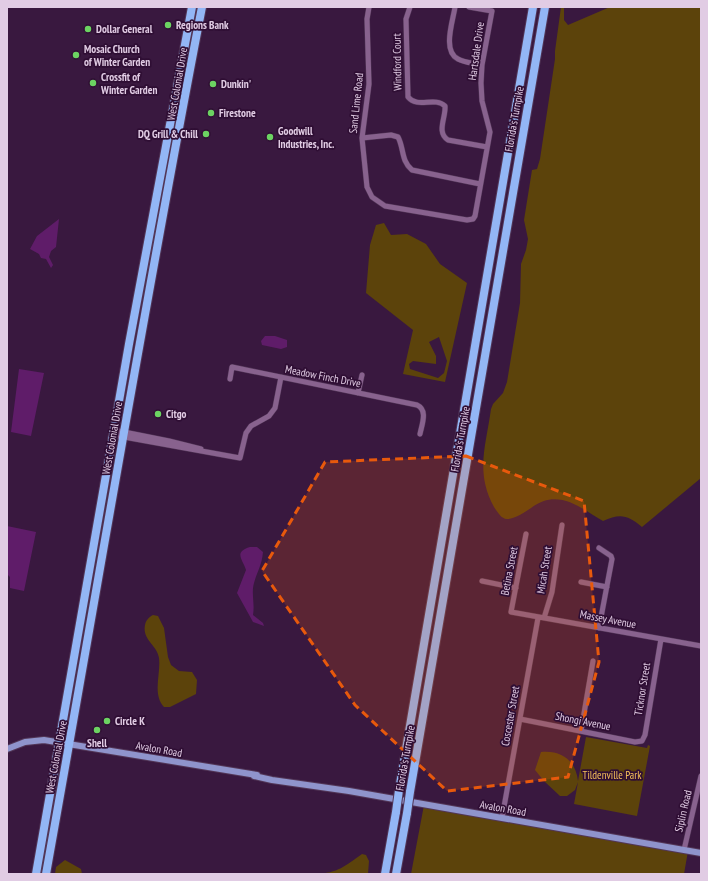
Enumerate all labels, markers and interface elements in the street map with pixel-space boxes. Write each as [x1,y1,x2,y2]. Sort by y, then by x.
place label: Regions Bank [176,18,229,32]
marker: Regions Bank [163,20,173,30]
street label: Hartsdale Drive [465,20,487,81]
place label: Dollar General [96,22,153,36]
marker: Dollar General [83,24,93,34]
street label: Windford Court [389,33,405,91]
place label: Mosaic Church of Winter Garden [84,42,150,69]
street label: West Colonial Drive [164,46,190,122]
marker: Mosaic Church of Winter Garden [71,50,81,60]
place label: Crossfit of Winter Garden [100,70,157,97]
street label: Sand Lime Road [346,72,366,134]
place label: Dunkin' [221,77,251,91]
marker: Crossfit of Winter Garden [88,78,98,88]
marker: Dunkin' [208,79,218,89]
street label: Florida's Turnpike [501,85,527,153]
place label: Firestone [219,106,256,120]
marker: Firestone [206,108,216,118]
place label: Goodwill Industries, Inc. [278,124,334,151]
place label: DQ Grill & Chill [138,127,198,141]
marker: DQ Grill & Chill [201,129,211,139]
marker: Goodwill Industries, Inc. [265,132,275,142]
street label: Meadow Finch Drive [284,362,362,390]
street label: West Colonial Drive [99,400,125,476]
street label: Florida's Turnpike [447,405,473,473]
place label: Citgo [166,407,187,421]
marker: Citgo [153,409,163,419]
street label: Betina Street [497,545,521,597]
street label: Micah Street [533,545,555,595]
street label: Massey Avenue [579,607,638,631]
street label: Ticknor Street [631,662,653,716]
street label: Coscester Street [498,685,522,747]
street label: Shongi Avenue [554,709,612,733]
place label: Circle K [115,714,145,728]
marker: Circle K [102,716,112,726]
street label: West Colonial Drive [42,719,70,795]
street label: Florida's Turnpike [392,724,418,792]
marker: Shell [92,725,102,735]
place label: Shell [87,736,107,750]
street label: Avalon Road [135,738,183,760]
park label: Tildenville Park [582,768,642,782]
street label: Siplin Road [671,788,695,833]
street label: Avalon Road [479,797,527,819]

